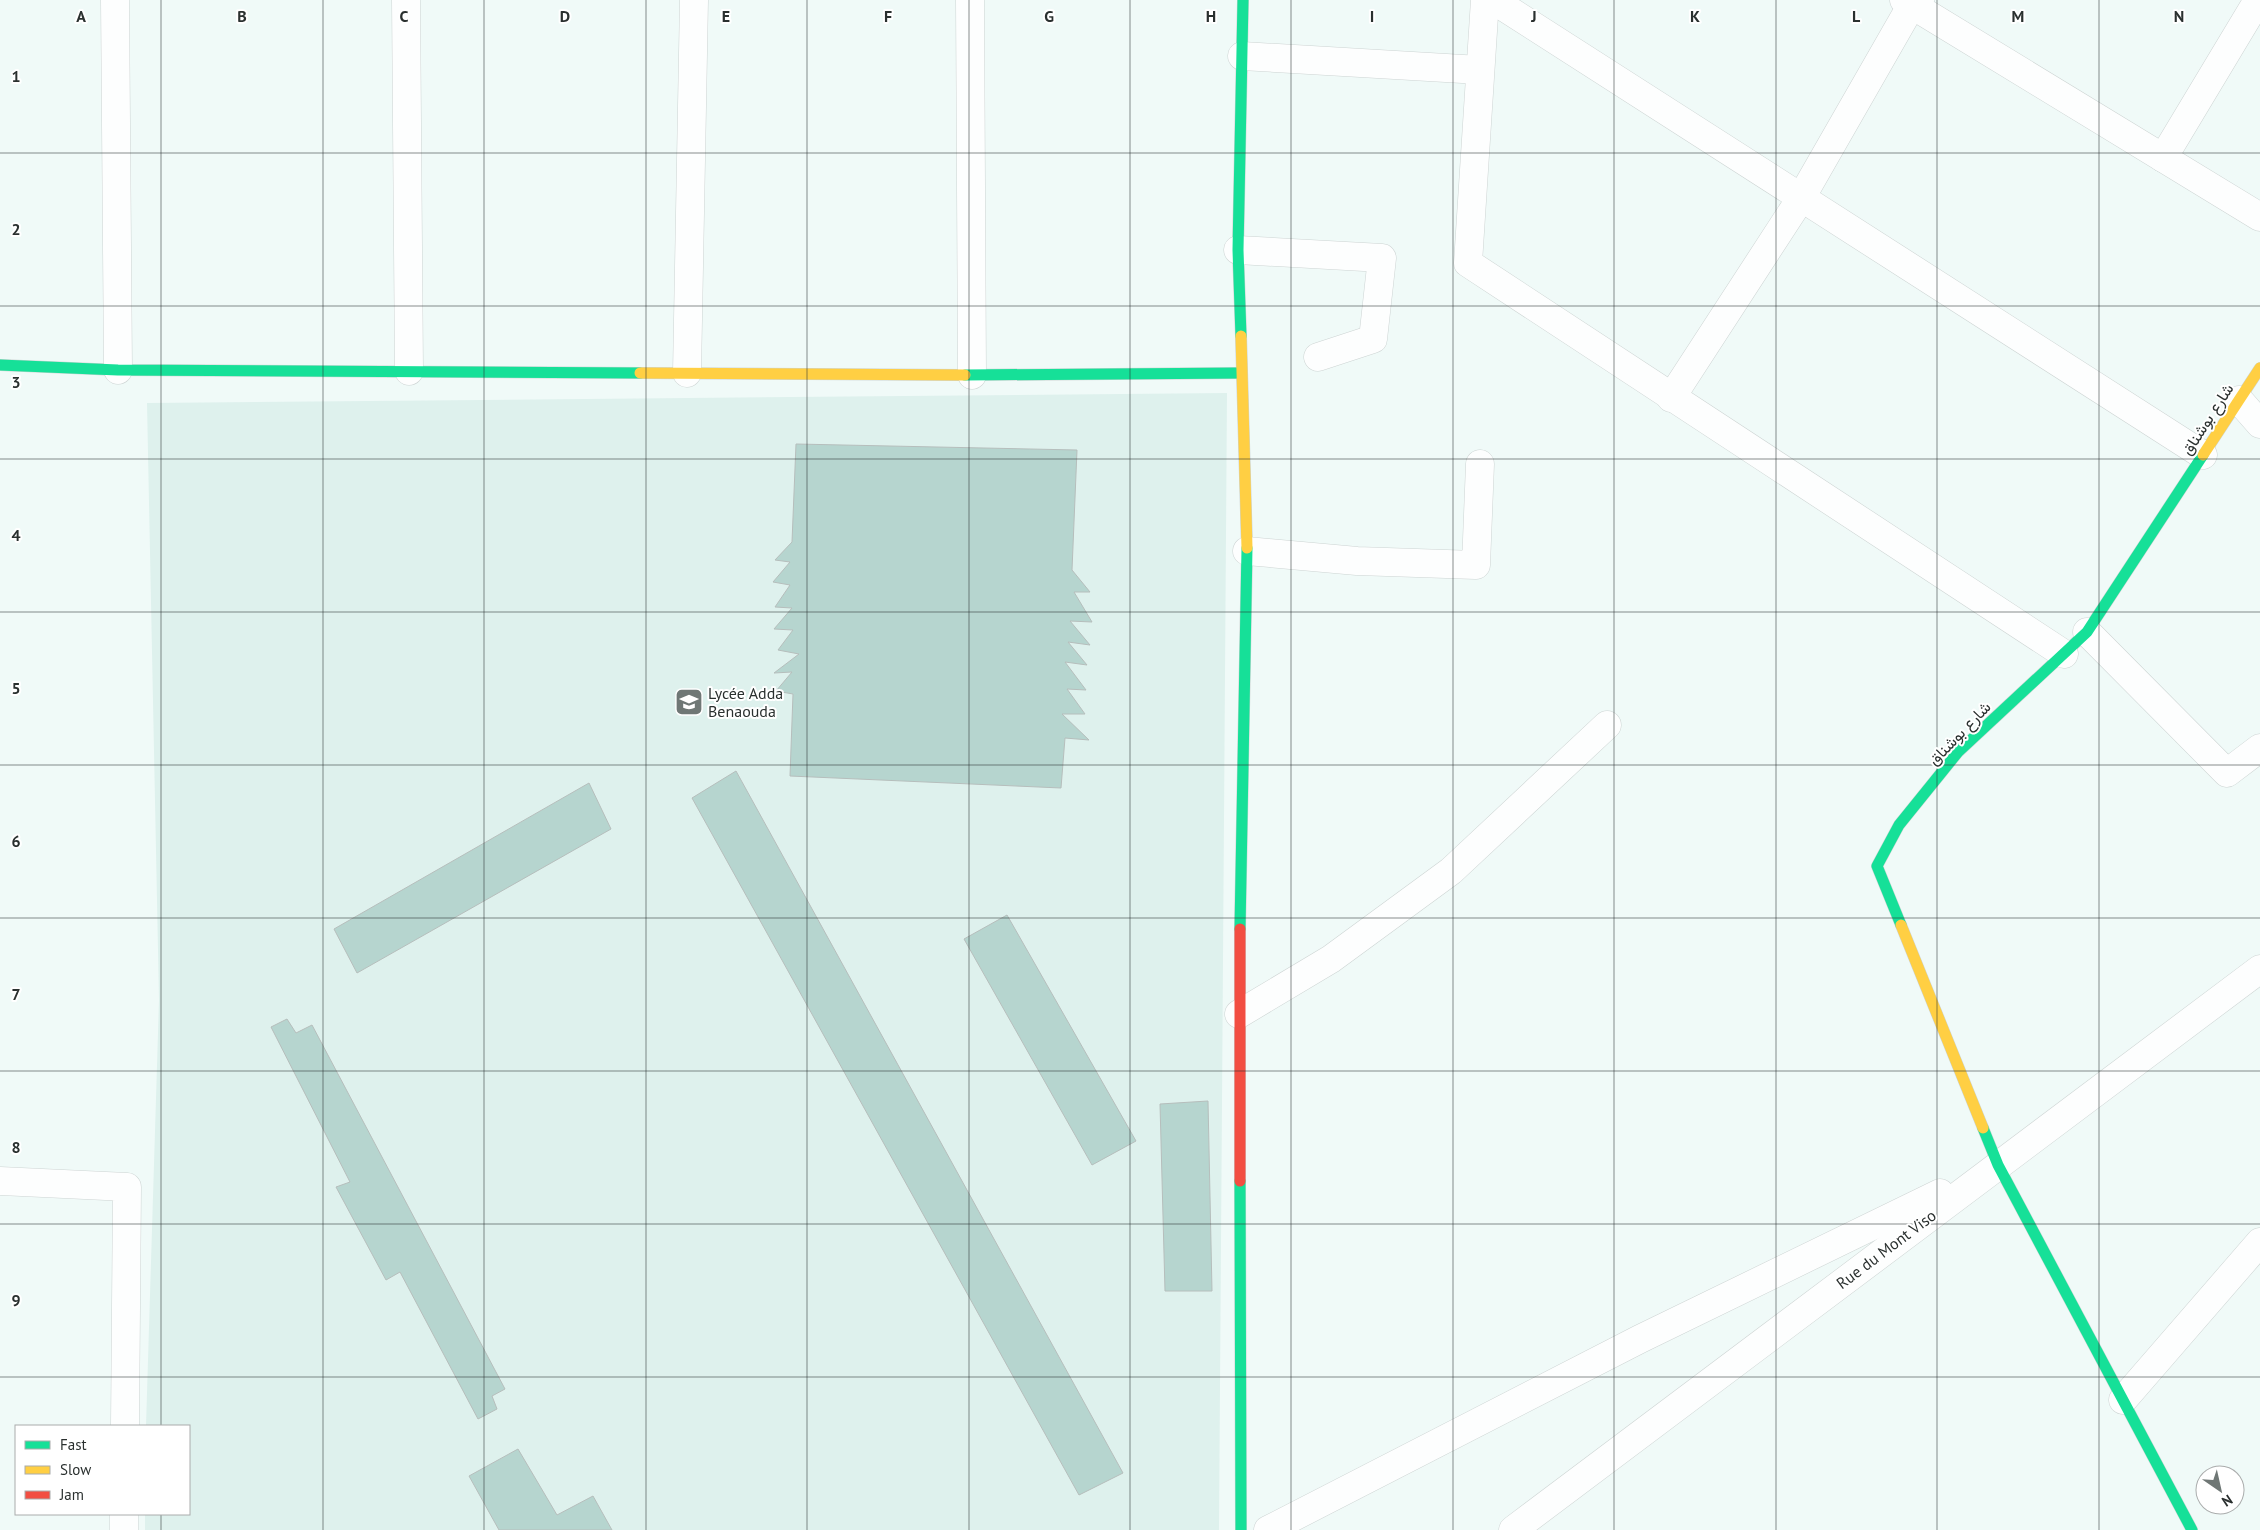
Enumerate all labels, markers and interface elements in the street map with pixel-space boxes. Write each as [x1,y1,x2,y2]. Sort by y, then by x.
text: A [76,6,86,26]
text: B [237,6,247,26]
text: C [400,6,409,26]
text: D [560,6,570,26]
text: E [722,6,730,26]
text: F [884,6,892,26]
text: G [1044,6,1054,26]
text: H [1206,6,1216,26]
text: I [1370,6,1374,26]
text: J [1530,6,1537,26]
text: K [1690,6,1700,26]
text: L [1852,6,1861,26]
text: M [2012,6,2024,26]
text: N [2174,6,2184,26]
text: 1 [11,66,21,86]
text: 2 [11,219,21,239]
text: 3 [11,372,21,392]
street label: شارع بوشناق [2176,379,2239,460]
text: 4 [11,525,21,545]
text: 5 [11,678,21,698]
place label: Lycée Adda Benaouda [708,683,783,721]
school or university icon: Lycée Adda Benaouda [674,687,704,717]
street label: شارع بوشناق [1923,697,1996,771]
text: 6 [11,831,21,851]
text: 7 [11,984,21,1004]
text: 8 [11,1137,21,1157]
street label: Rue du Mont Viso [1832,1205,1940,1293]
text: 9 [11,1290,21,1310]
legend [15,1425,190,1515]
text: Fast [60,1435,87,1454]
text: Slow [60,1460,91,1479]
north arrow [2195,1465,2245,1515]
text: Jam [59,1485,84,1504]
text: N [2218,1491,2236,1511]

